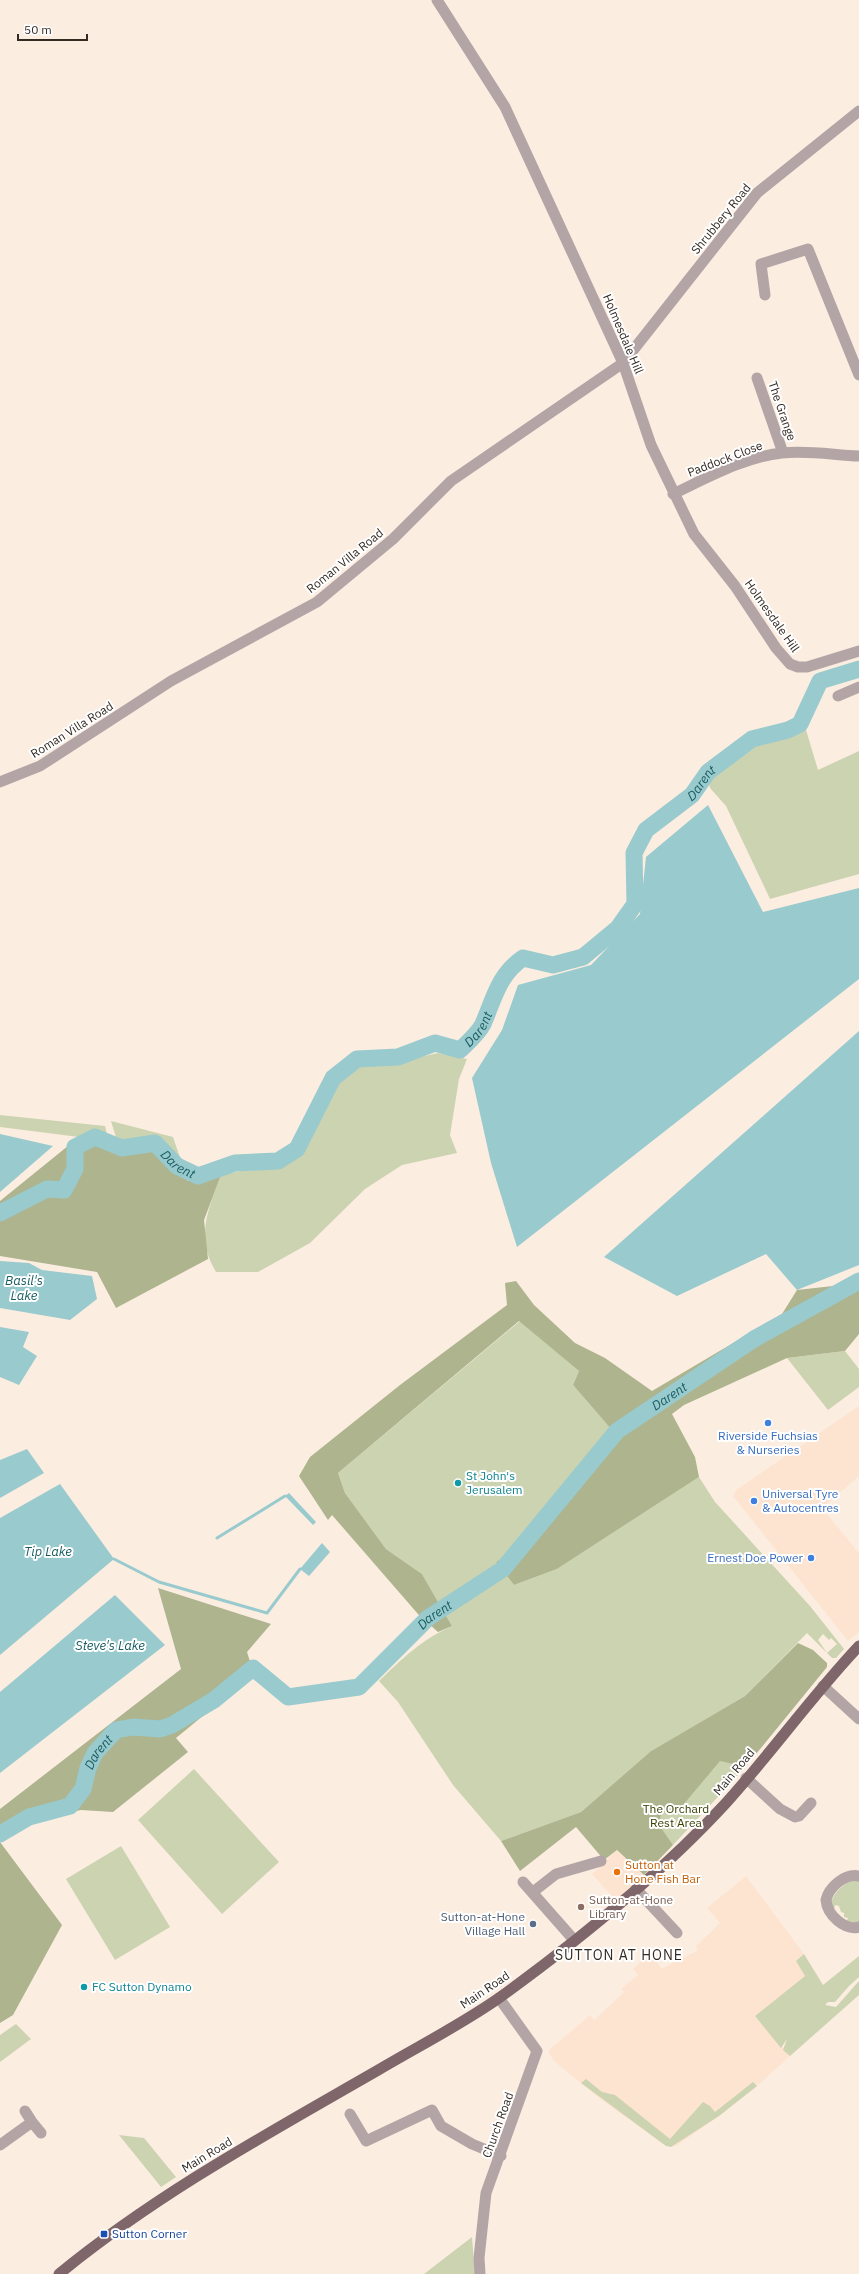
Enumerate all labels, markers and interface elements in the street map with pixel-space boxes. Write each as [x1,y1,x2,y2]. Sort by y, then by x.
scale bar [18,16,87,42]
text: 50 m [24,22,52,37]
street label: Shrubbery Road [688,180,754,257]
street label: Holmesdale Hill [600,292,647,376]
street label: The Grange [765,379,800,443]
street label: Paddock Close [685,437,765,480]
street label: Roman Villa Road [303,525,386,596]
street label: Holmesdale Hill [742,576,803,655]
street label: Roman Villa Road [28,698,116,761]
water label: Darent [684,761,719,805]
water label: Darent [461,1009,497,1051]
water label: Darent [157,1146,199,1183]
water label: Basil's Lake [5,1272,43,1304]
water label: Darent [648,1378,691,1414]
marker: Riverside Fuchsias & Nurseries [763,1418,773,1428]
place label: Riverside Fuchsias & Nurseries [718,1428,818,1457]
place label: St John's Jerusalem [466,1468,523,1497]
marker: St John's Jerusalem [453,1478,463,1488]
place label: Universal Tyre & Autocentres [762,1486,839,1515]
marker: Universal Tyre & Autocentres [749,1496,759,1506]
water label: Tip Lake [24,1543,72,1560]
place label: Ernest Doe Power [707,1550,804,1565]
marker: Ernest Doe Power [806,1553,816,1563]
water label: Darent [414,1596,456,1633]
water label: Steve's Lake [75,1637,145,1654]
water label: Darent [81,1731,117,1772]
street label: Main Road [710,1745,757,1798]
park label: The Orchard Rest Area [643,1801,709,1830]
place label: Sutton at Hone Fish Bar [625,1857,701,1886]
marker: Sutton at Hone Fish Bar [612,1867,622,1877]
place label: Sutton-at-Hone Library [589,1892,674,1921]
marker: Sutton-at-Hone Library [576,1902,586,1912]
place label: Sutton-at-Hone Village Hall [441,1909,525,1938]
marker: Sutton-at-Hone Village Hall [528,1919,538,1929]
district label: SUTTON AT HONE [555,1946,683,1964]
street label: Main Road [457,1968,512,2012]
place label: FC Sutton Dynamo [92,1979,192,1994]
marker: FC Sutton Dynamo [79,1982,89,1992]
street label: Church Road [479,2090,516,2160]
street label: Main Road [179,2134,235,2176]
place label: Sutton Corner [112,2226,187,2241]
marker: Sutton Corner [99,2229,109,2239]

